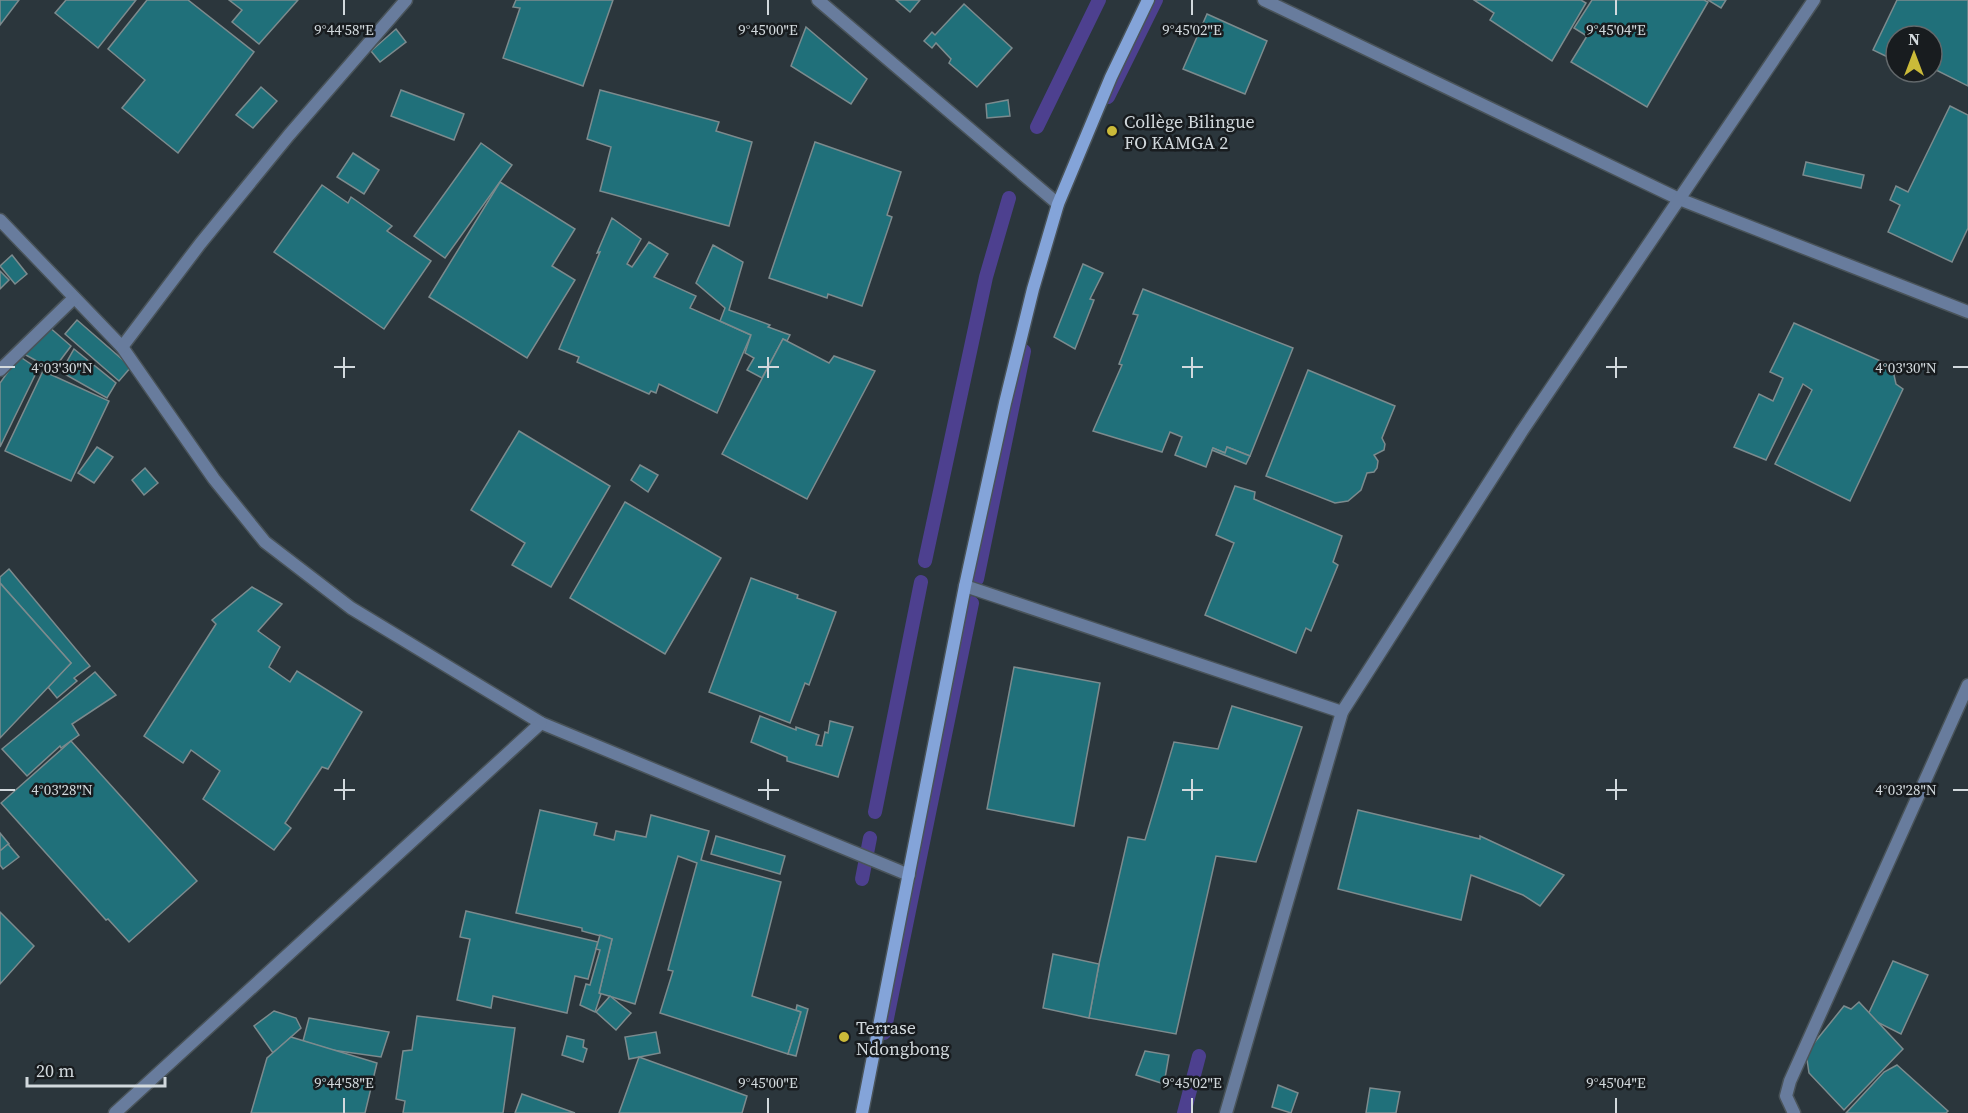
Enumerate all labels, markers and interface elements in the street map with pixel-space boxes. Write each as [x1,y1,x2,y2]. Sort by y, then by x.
text: 9°44'58"E [314,19,374,40]
text: 9°45'00"E [738,19,798,40]
text: 9°45'02"E [1162,19,1222,40]
text: 9°45'04"E [1586,19,1646,40]
north arrow [1884,24,1944,84]
text: N [1908,28,1920,50]
place label: Collège Bilingue FO KAMGA 2 [1124,109,1255,155]
marker: Collège Bilingue FO KAMGA 2 [1105,124,1119,138]
text: 4°03'30"N [31,357,93,378]
text: 4°03'30"N [1875,357,1937,378]
text: 4°03'28"N [31,779,93,800]
text: 4°03'28"N [1875,779,1937,800]
place label: Terrase Ndongbong [856,1015,950,1061]
marker: Terrase Ndongbong [837,1030,851,1044]
scale bar [27,1050,165,1088]
text: 20 m [36,1058,74,1083]
text: 9°44'58"E [314,1072,374,1093]
text: 9°45'00"E [738,1072,798,1093]
text: 9°45'02"E [1162,1072,1222,1093]
text: 9°45'04"E [1586,1072,1646,1093]

